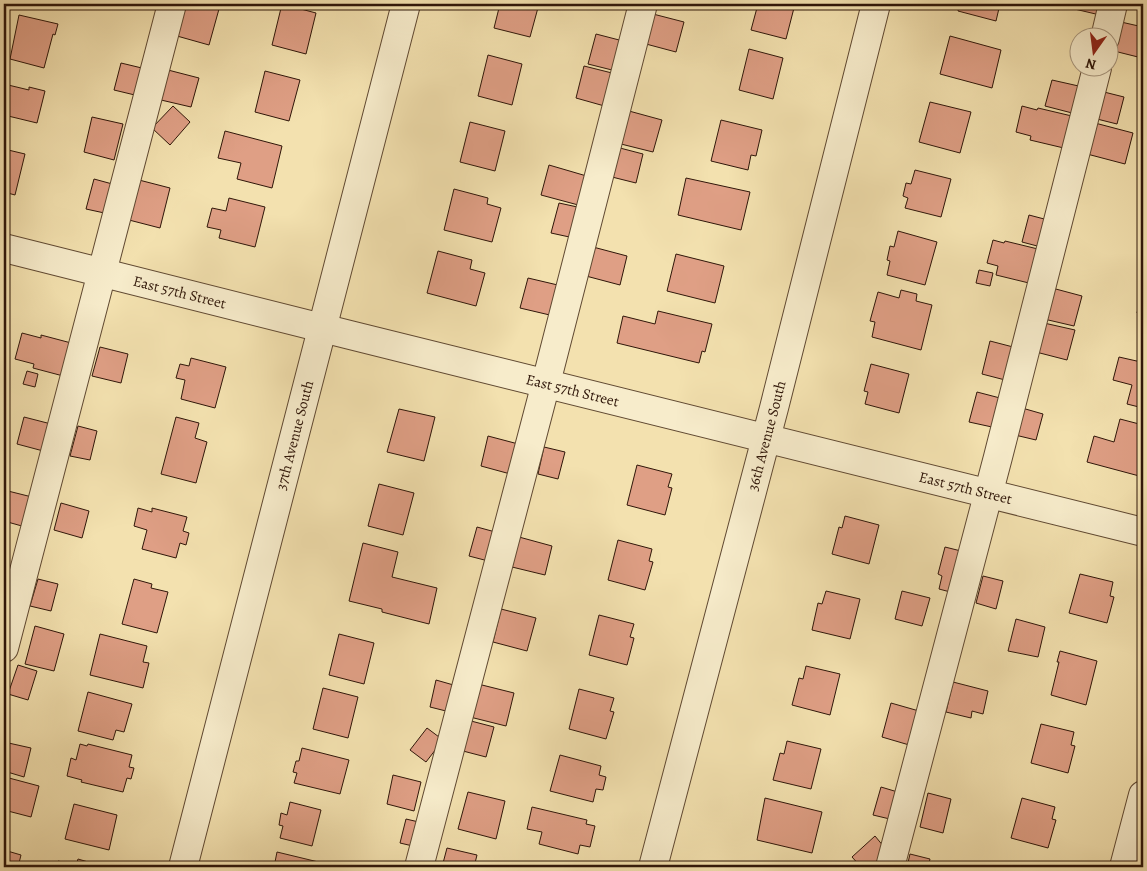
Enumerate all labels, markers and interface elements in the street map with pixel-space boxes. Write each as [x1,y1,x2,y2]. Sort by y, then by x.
north arrow [1070,28,1120,78]
text: N [1084,54,1098,75]
street label: East 57th Street [131,271,228,313]
street label: East 57th Street [524,369,621,411]
street label: 37th Avenue South [271,378,318,492]
street label: 36th Avenue South [743,379,791,493]
street label: East 57th Street [917,467,1014,509]

